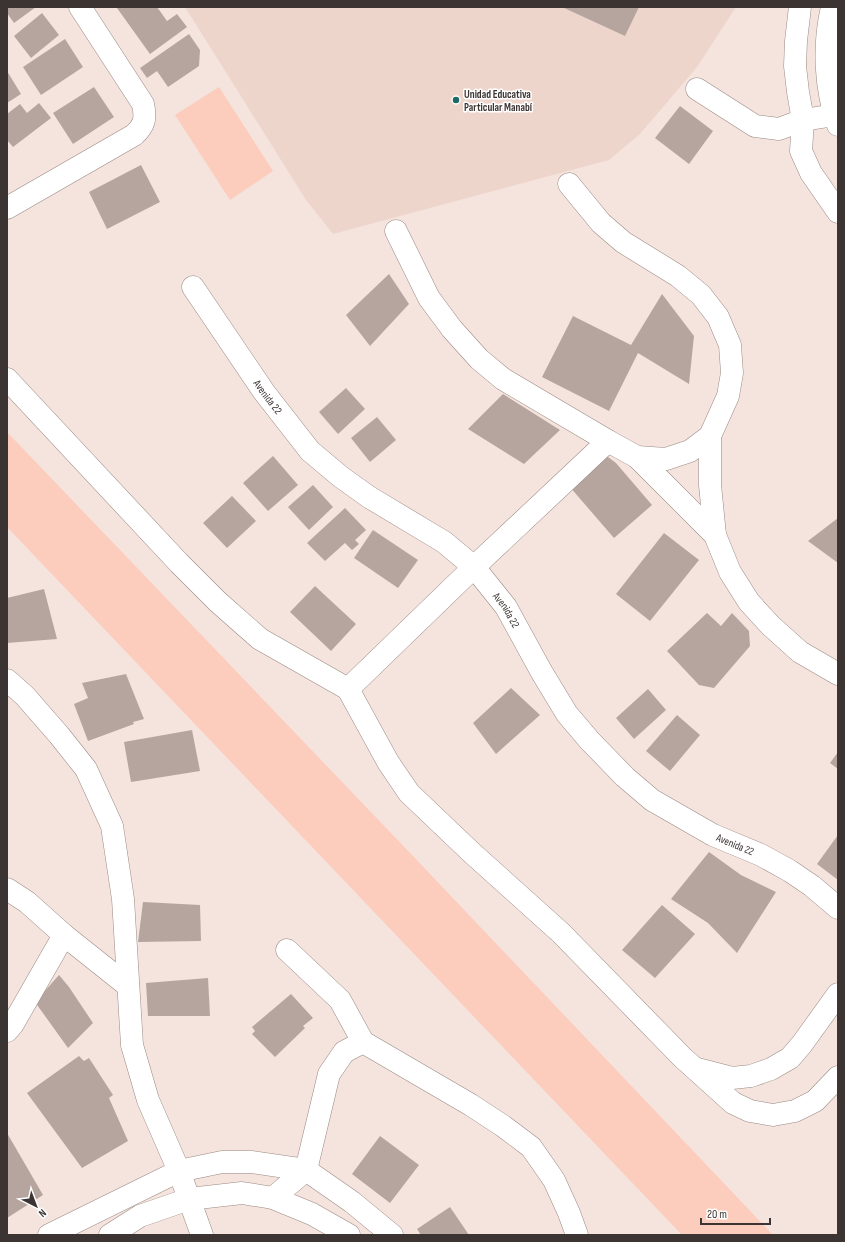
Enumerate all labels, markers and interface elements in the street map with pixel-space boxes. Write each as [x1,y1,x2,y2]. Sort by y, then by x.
place label: Unidad Educativa Particular Manabí [464,88,533,114]
marker: Unidad Educativa Particular Manabí [451,95,461,105]
street label: Avenida 22 [250,376,285,417]
street label: Avenida 22 [490,589,523,630]
street label: Avenida 22 [714,830,757,858]
north arrow [16,1186,56,1226]
scale bar [701,1200,770,1226]
text: N [36,1206,49,1220]
text: 20 m [707,1207,727,1222]

